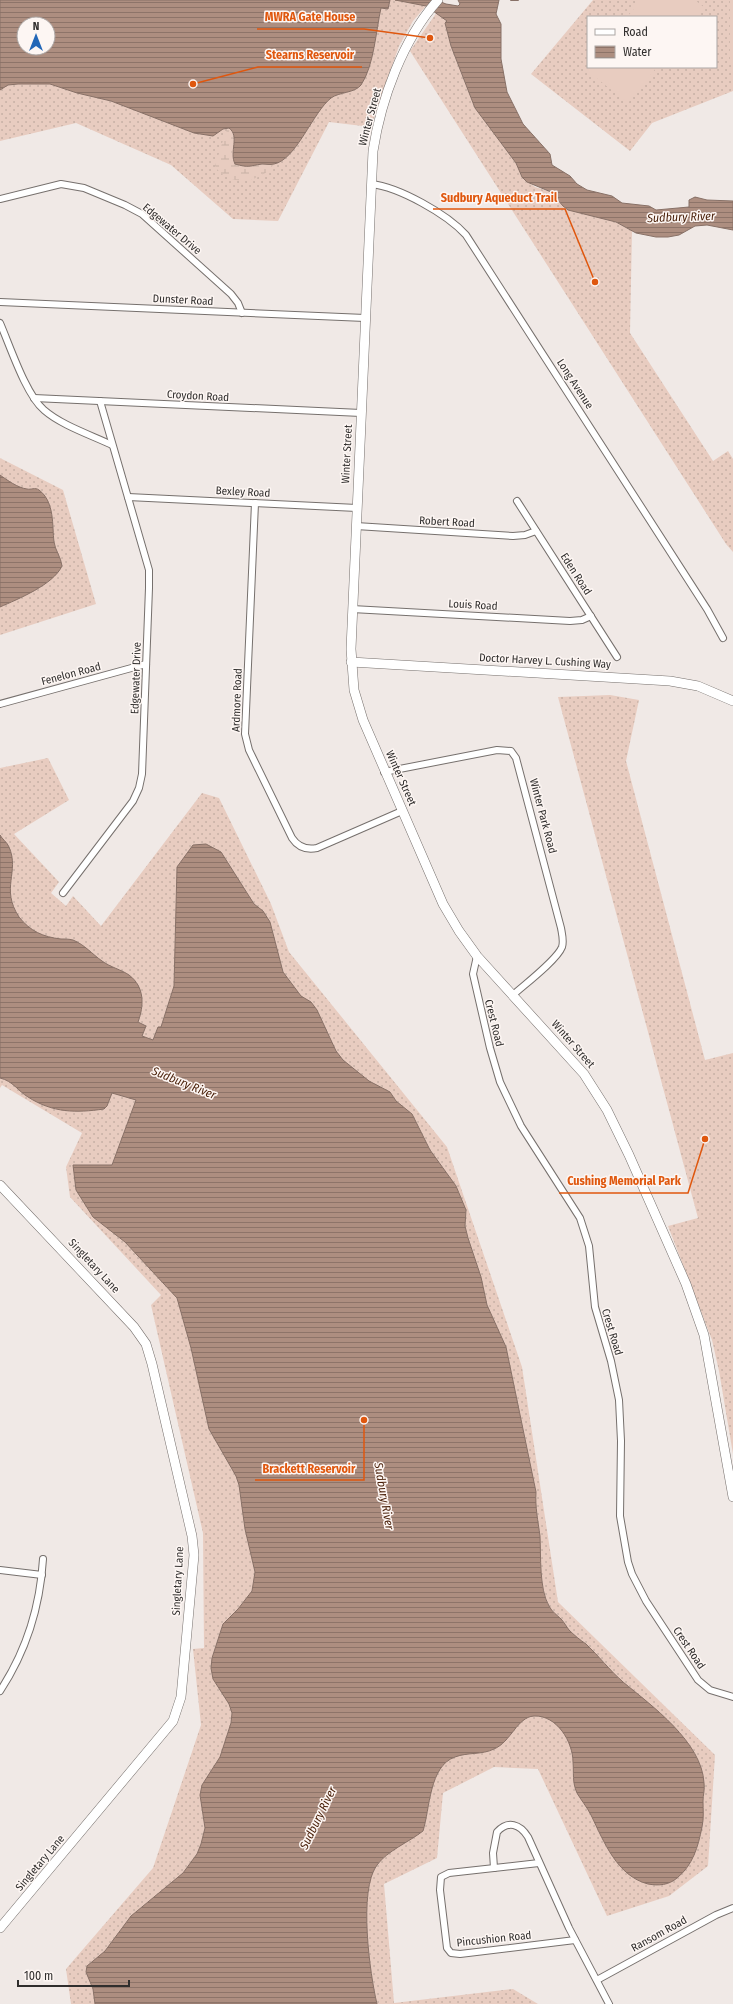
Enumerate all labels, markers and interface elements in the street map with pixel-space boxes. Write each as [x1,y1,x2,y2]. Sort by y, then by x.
callout: MWRA Gate House [257,5,364,29]
text: MWRA Gate House [265,10,355,24]
north arrow [16,16,56,56]
legend [587,16,717,68]
text: N [33,20,39,33]
text: Road [623,25,648,39]
callout: Stearns Reservoir [258,43,362,67]
text: Water [623,45,652,59]
text: Stearns Reservoir [266,48,355,62]
street label: Winter Street [356,86,384,147]
callout: Sudbury Aqueduct Trail [433,185,565,209]
text: Sudbury Aqueduct Trail [441,191,558,205]
street label: Edgewater Drive [140,201,204,257]
water label: Sudbury River [646,209,716,225]
street label: Dunster Road [152,292,214,308]
street label: Long Avenue [554,357,596,411]
street label: Croydon Road [166,388,230,404]
street label: Winter Street [339,424,355,484]
street label: Bexley Road [215,484,271,500]
street label: Robert Road [419,514,475,530]
street label: Eden Road [558,551,594,597]
street label: Louis Road [448,597,498,613]
street label: Edgewater Drive [128,642,144,714]
street label: Doctor Harvey L. Cushing Way [479,651,611,671]
street label: Fenelon Road [40,660,102,688]
street label: Ardmore Road [229,668,245,732]
street label: Winter Street [383,748,419,808]
street label: Winter Park Road [527,777,559,855]
street label: Crest Road [482,998,506,1048]
street label: Winter Street [549,1017,598,1071]
water label: Sudbury River [149,1063,219,1103]
callout: Cushing Memorial Park [559,1169,688,1193]
text: Cushing Memorial Park [567,1174,682,1188]
street label: Singletary Lane [66,1236,122,1296]
street label: Crest Road [599,1307,625,1357]
callout: Brackett Reservoir [255,1456,364,1480]
water label: Sudbury River [371,1460,397,1531]
text: Brackett Reservoir [263,1462,356,1476]
street label: Singletary Lane [170,1546,186,1616]
street label: Crest Road [670,1624,708,1672]
water label: Sudbury River [296,1784,340,1852]
street label: Singletary Lane [13,1832,67,1894]
street label: Ransom Road [629,1913,689,1955]
street label: Pincushion Road [456,1929,532,1949]
scale bar [18,1962,129,1988]
text: 100 m [24,1969,53,1983]

